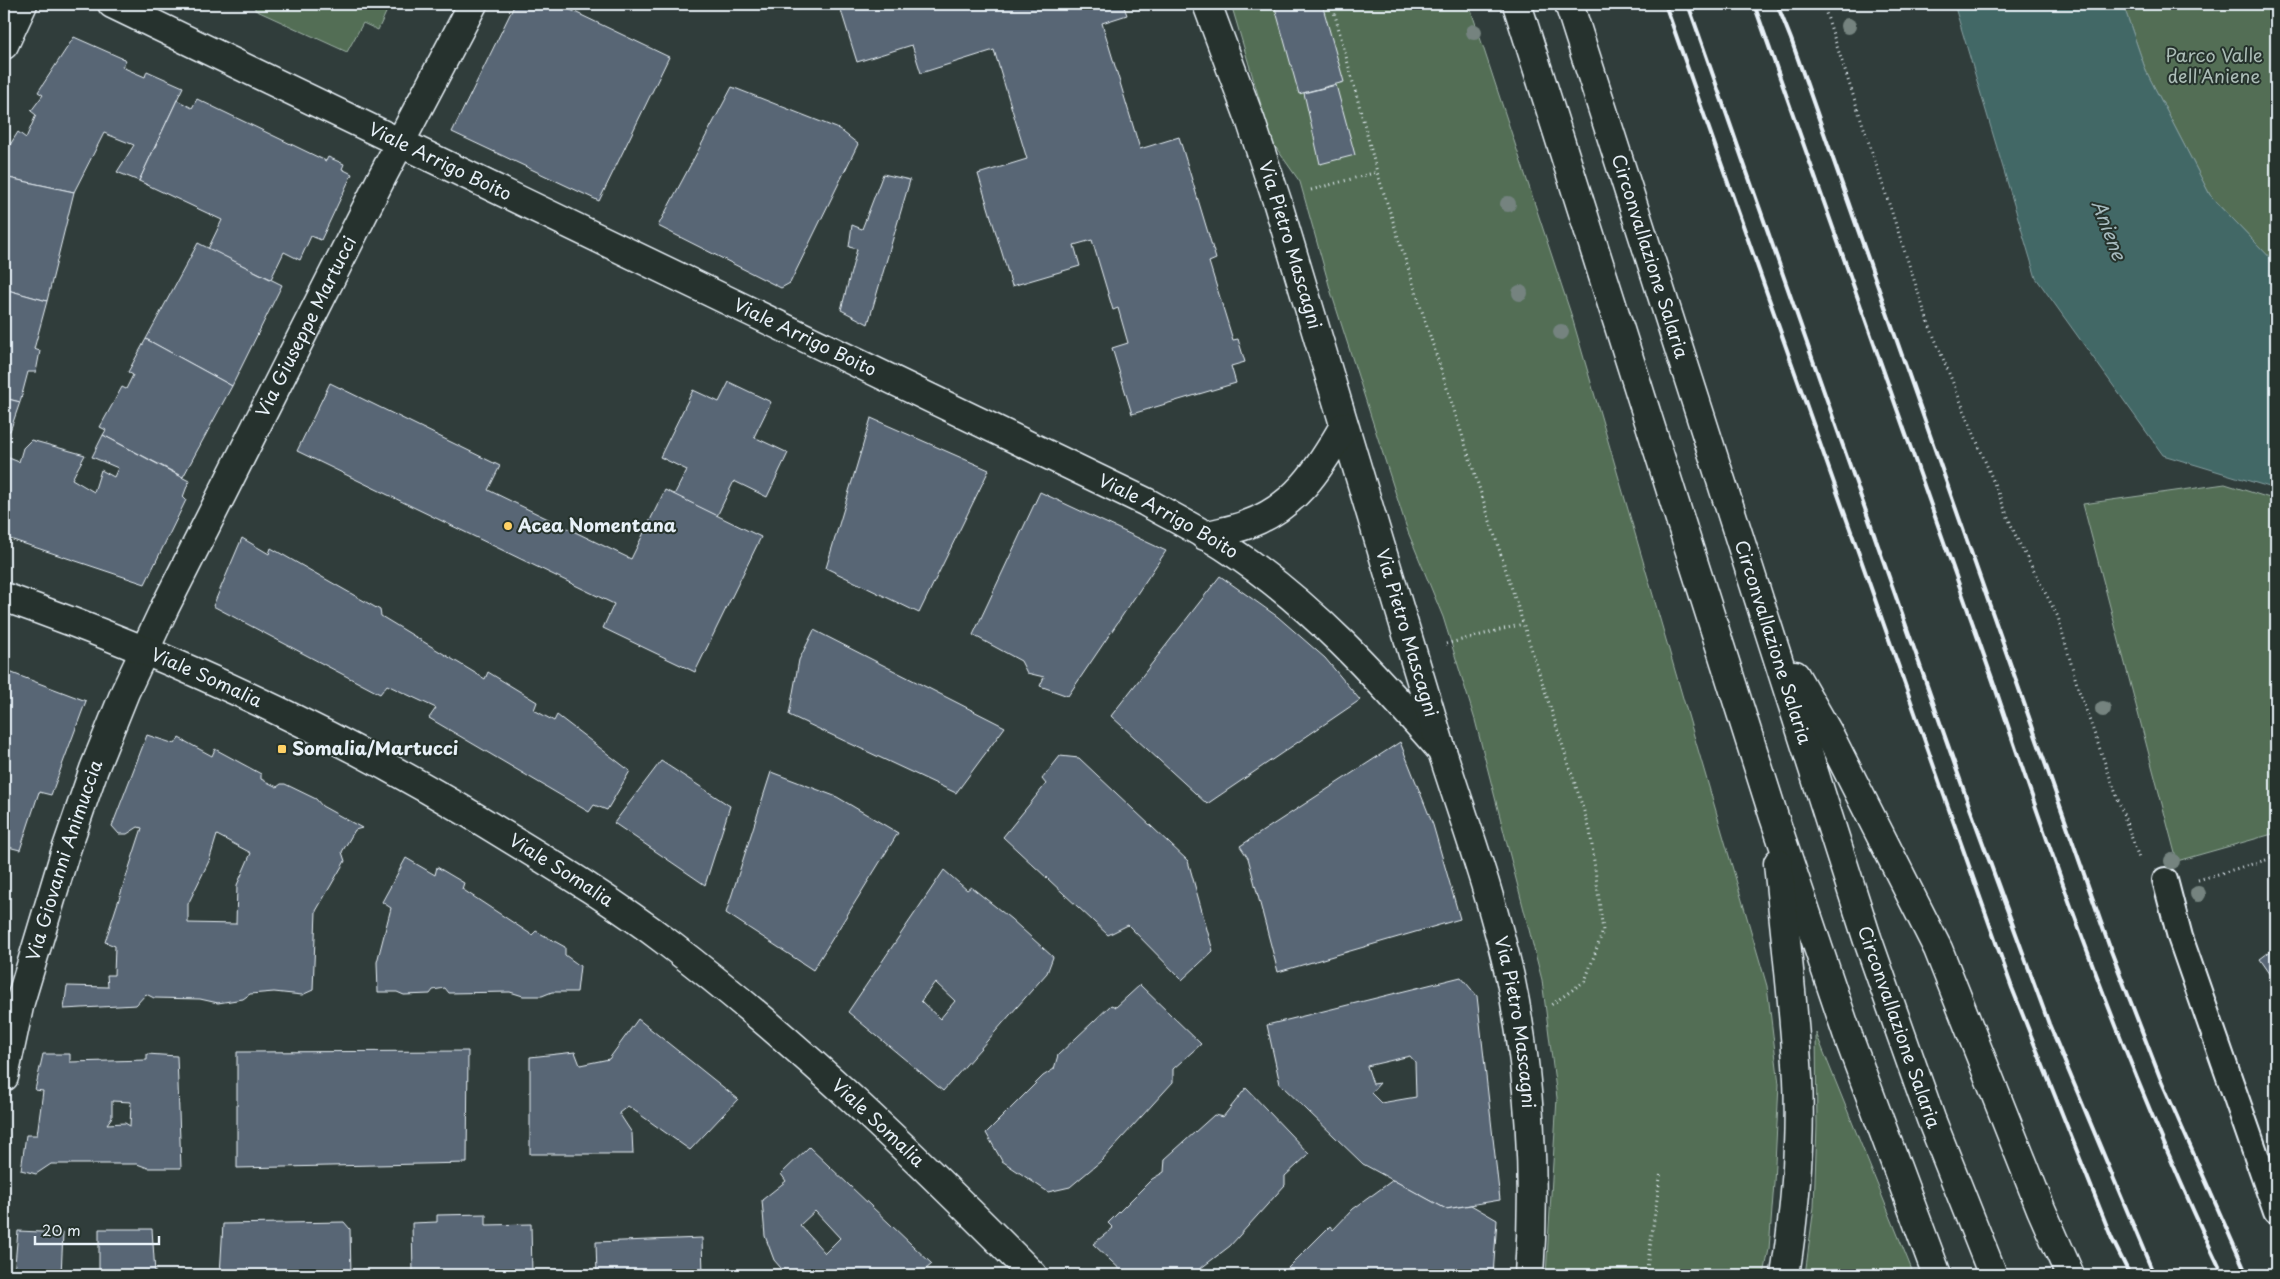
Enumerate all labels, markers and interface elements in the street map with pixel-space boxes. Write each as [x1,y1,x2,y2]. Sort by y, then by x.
park label: Parco Valle dell'Aniene [2165,41,2263,89]
street label: Viale Arrigo Boito [364,115,517,207]
street label: Circonvallazione Salaria [1606,150,1696,362]
street label: Via Pietro Mascagni [1253,157,1330,332]
water label: Aniene [2086,195,2134,264]
street label: Via Giuseppe Martucci [248,231,362,421]
street label: Viale Arrigo Boito [729,290,882,382]
street label: Viale Arrigo Boito [1094,466,1245,564]
place label: Acea Nomentana [517,511,677,538]
marker: Acea Nomentana [502,520,514,532]
street label: Circonvallazione Salaria [1729,536,1820,748]
street label: Via Pietro Mascagni [1370,545,1446,720]
street label: Viale Somalia [147,640,267,713]
place label: Somalia/Martucci [292,734,458,761]
marker: Somalia/Martucci [276,743,288,755]
street label: Via Giovanni Animuccia [18,755,108,964]
street label: Viale Somalia [504,826,620,913]
street label: Circonvallazione Salaria [1852,922,1949,1133]
street label: Via Pietro Mascagni [1489,933,1543,1109]
street label: Viale Somalia [826,1071,932,1173]
scale bar [35,1214,159,1246]
text: 20 m [42,1218,81,1241]

